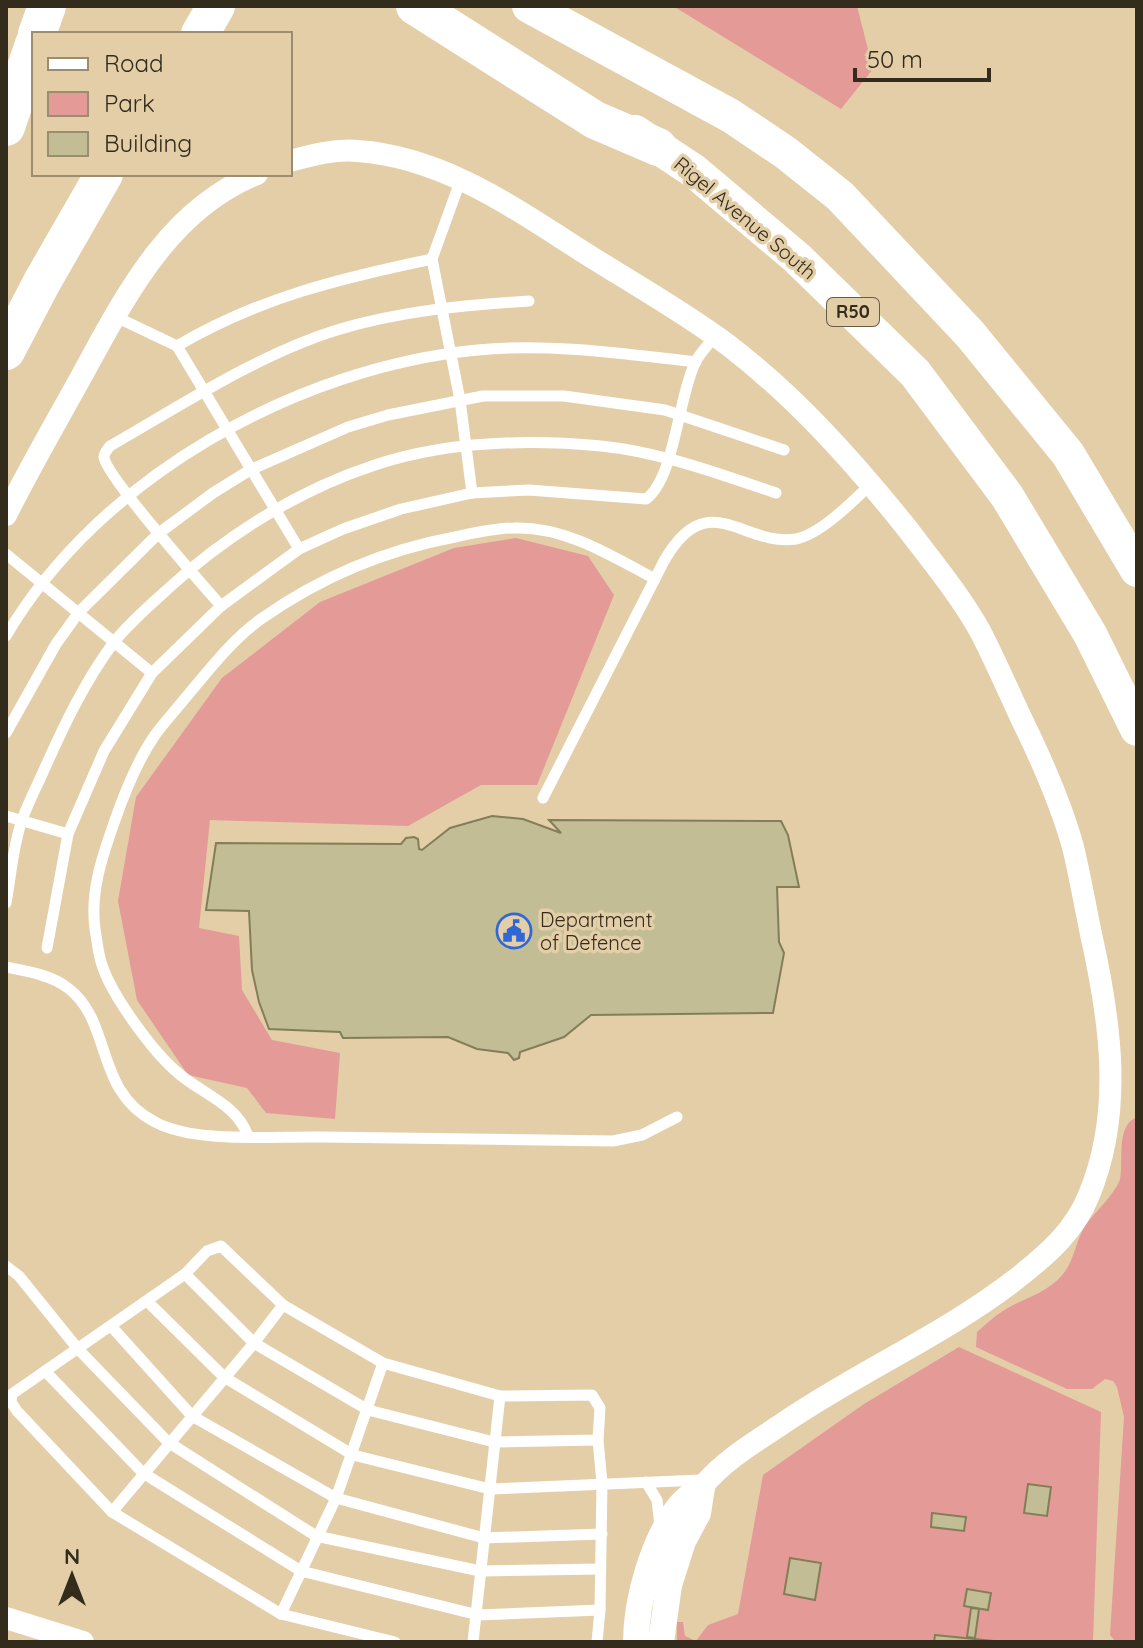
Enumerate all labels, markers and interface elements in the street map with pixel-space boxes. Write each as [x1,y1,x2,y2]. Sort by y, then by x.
legend [32,32,292,176]
scale bar [855,32,989,82]
text: 50 m [867,44,923,74]
text: Road [104,48,164,78]
text: Park [104,88,155,118]
text: Building [104,128,192,158]
street label: Rigel Avenue South [669,151,821,284]
road number: R50 [827,298,879,326]
place label: Department of Defence [540,907,653,955]
public building icon: Department of Defence [495,912,533,950]
north arrow [32,1536,112,1616]
text: N [64,1542,80,1570]

